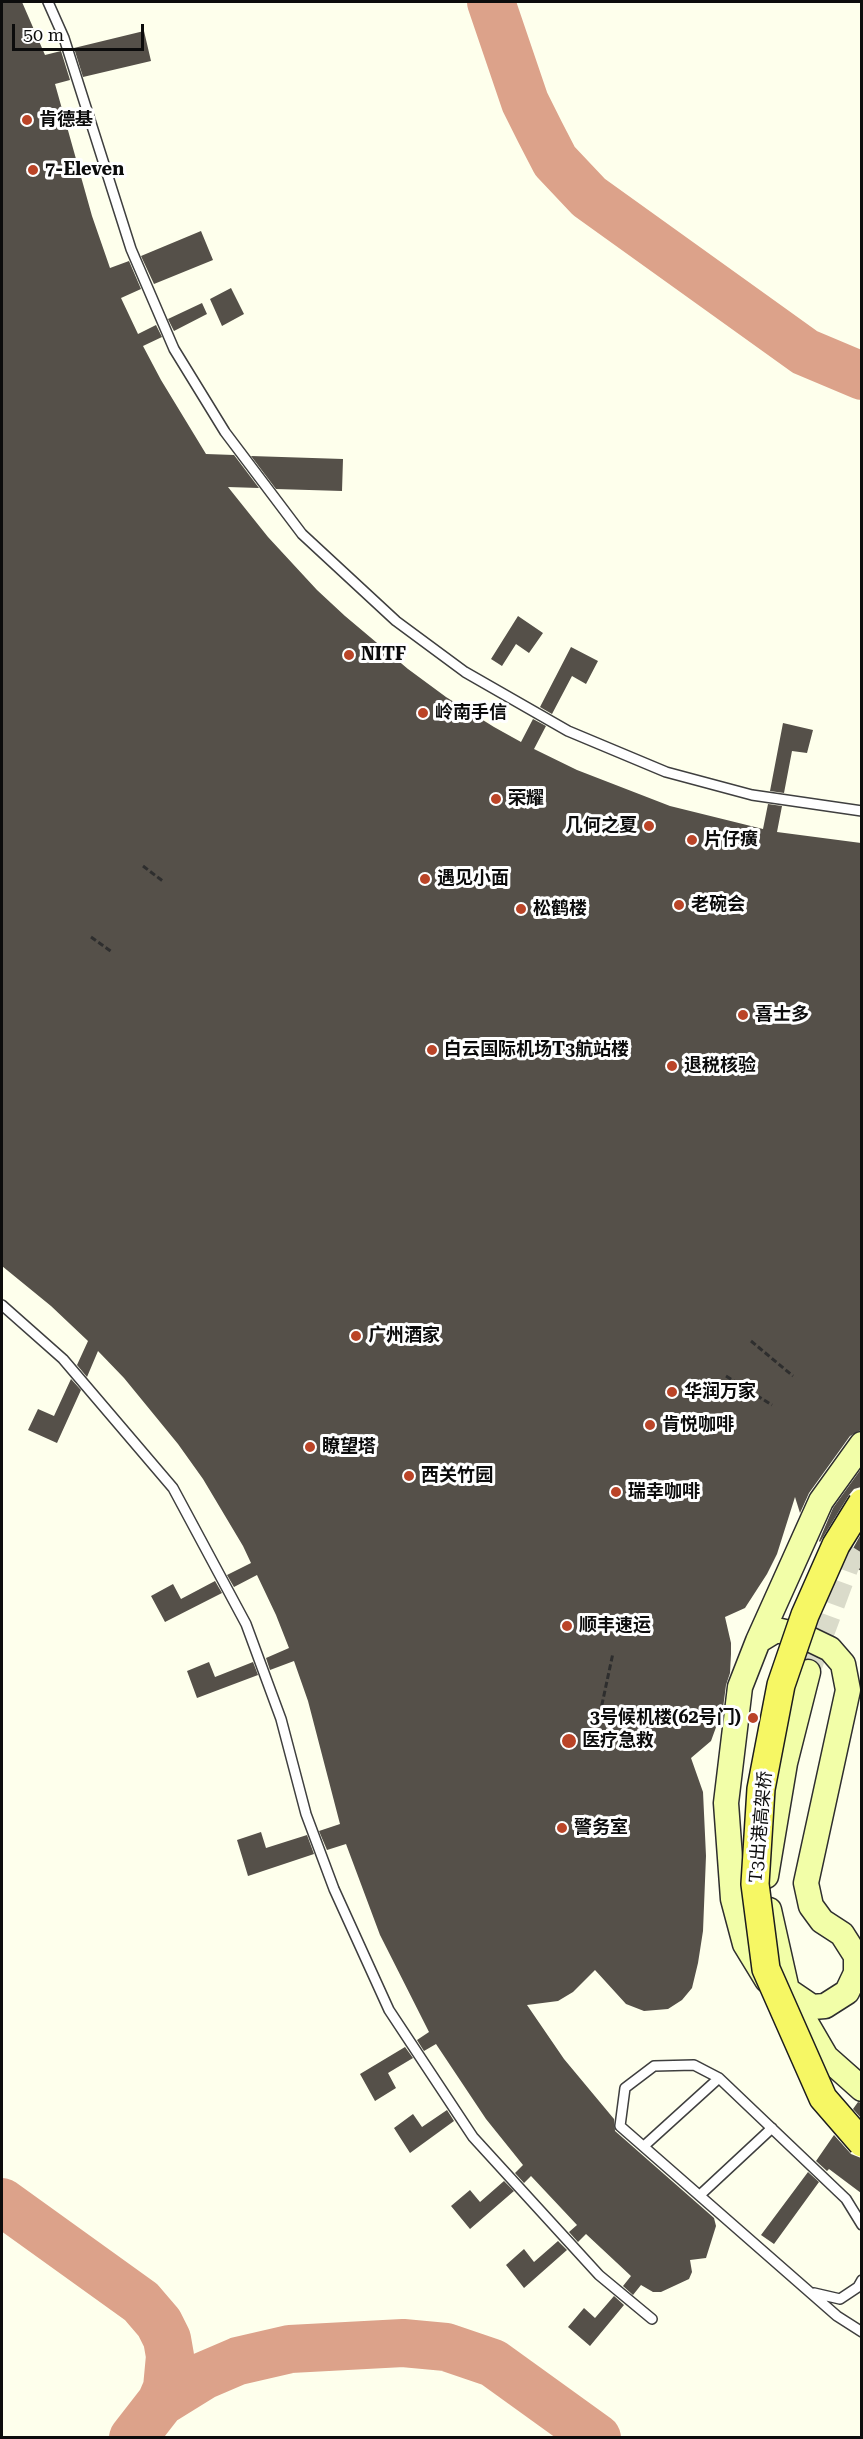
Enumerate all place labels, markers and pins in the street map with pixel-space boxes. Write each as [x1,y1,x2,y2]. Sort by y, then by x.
place label: 肯德基 [39,109,93,131]
marker: 肯德基 [20,113,34,127]
place label: 7-Eleven [45,159,124,181]
marker: 7-Eleven [26,163,40,177]
place label: NITF [361,644,406,666]
marker: NITF [342,648,356,662]
place label: 岭南手信 [435,702,507,724]
marker: 岭南手信 [416,706,430,720]
place label: 荣耀 [508,788,544,810]
marker: 荣耀 [489,792,503,806]
place label: 几何之夏 [565,815,637,837]
marker: 几何之夏 [642,819,656,833]
place label: 片仔癀 [704,829,758,851]
marker: 片仔癀 [685,833,699,847]
place label: 遇见小面 [437,868,509,890]
marker: 遇见小面 [418,872,432,886]
place label: 老碗会 [691,894,745,916]
place label: 松鹤楼 [533,898,587,920]
marker: 老碗会 [672,898,686,912]
marker: 松鹤楼 [514,902,528,916]
place label: 喜士多 [755,1004,809,1026]
marker: 喜士多 [736,1008,750,1022]
place label: 白云国际机场T3航站楼 [444,1039,629,1061]
marker: 白云国际机场T3航站楼 [425,1043,439,1057]
place label: 退税核验 [684,1055,756,1077]
marker: 退税核验 [665,1059,679,1073]
place label: 广州酒家 [368,1325,440,1347]
marker: 广州酒家 [349,1329,363,1343]
place label: 华润万家 [684,1381,756,1403]
marker: 华润万家 [665,1385,679,1399]
place label: 肯悦咖啡 [662,1414,734,1436]
marker: 肯悦咖啡 [643,1418,657,1432]
place label: 瞭望塔 [322,1436,376,1458]
marker: 瞭望塔 [303,1440,317,1454]
place label: 西关竹园 [421,1465,493,1487]
marker: 西关竹园 [402,1469,416,1483]
place label: 瑞幸咖啡 [628,1481,700,1503]
marker: 瑞幸咖啡 [609,1485,623,1499]
place label: 顺丰速运 [579,1615,651,1637]
marker: 顺丰速运 [560,1619,574,1633]
place label: 3号候机楼(62号门) [590,1707,741,1729]
marker: 3号候机楼(62号门) [746,1711,760,1725]
place label: 医疗急救 [582,1730,654,1752]
marker: 医疗急救 [560,1732,578,1750]
place label: 警务室 [574,1817,628,1839]
marker: 警务室 [555,1821,569,1835]

